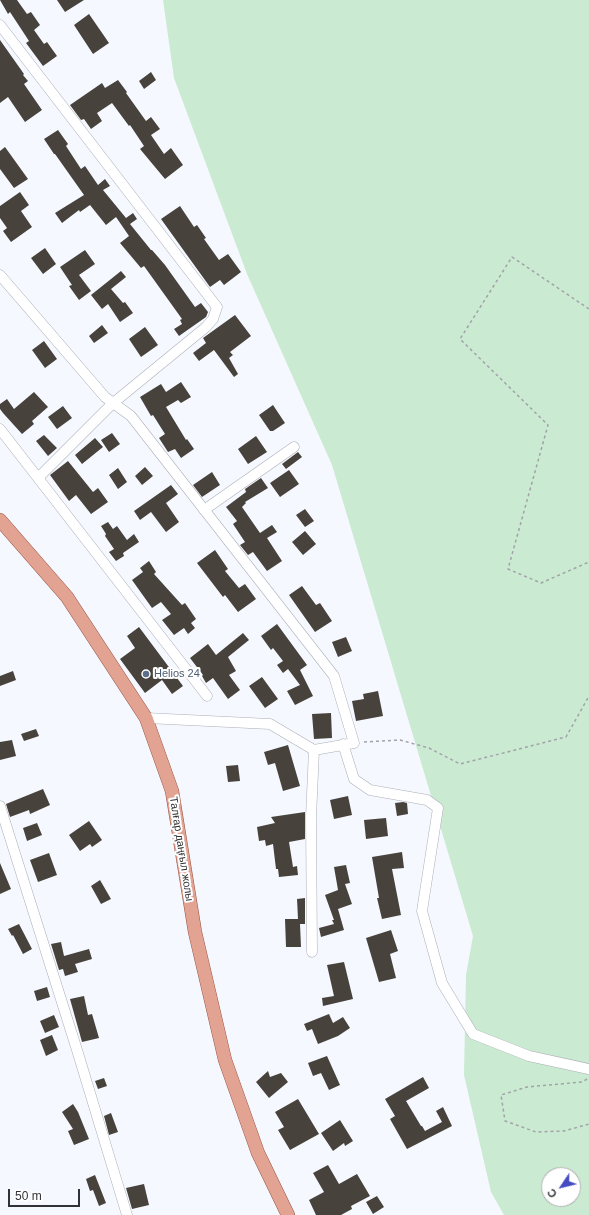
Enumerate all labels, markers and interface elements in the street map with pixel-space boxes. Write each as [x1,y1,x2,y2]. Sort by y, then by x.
place label: Helios 24 [154,667,200,681]
marker: Helios 24 [141,669,151,679]
street label: Талғар даңғыл жолы [166,796,196,902]
north arrow [541,1167,581,1207]
scale bar [10,1181,82,1207]
text: С [545,1187,559,1200]
text: 50 m [15,1189,42,1203]

